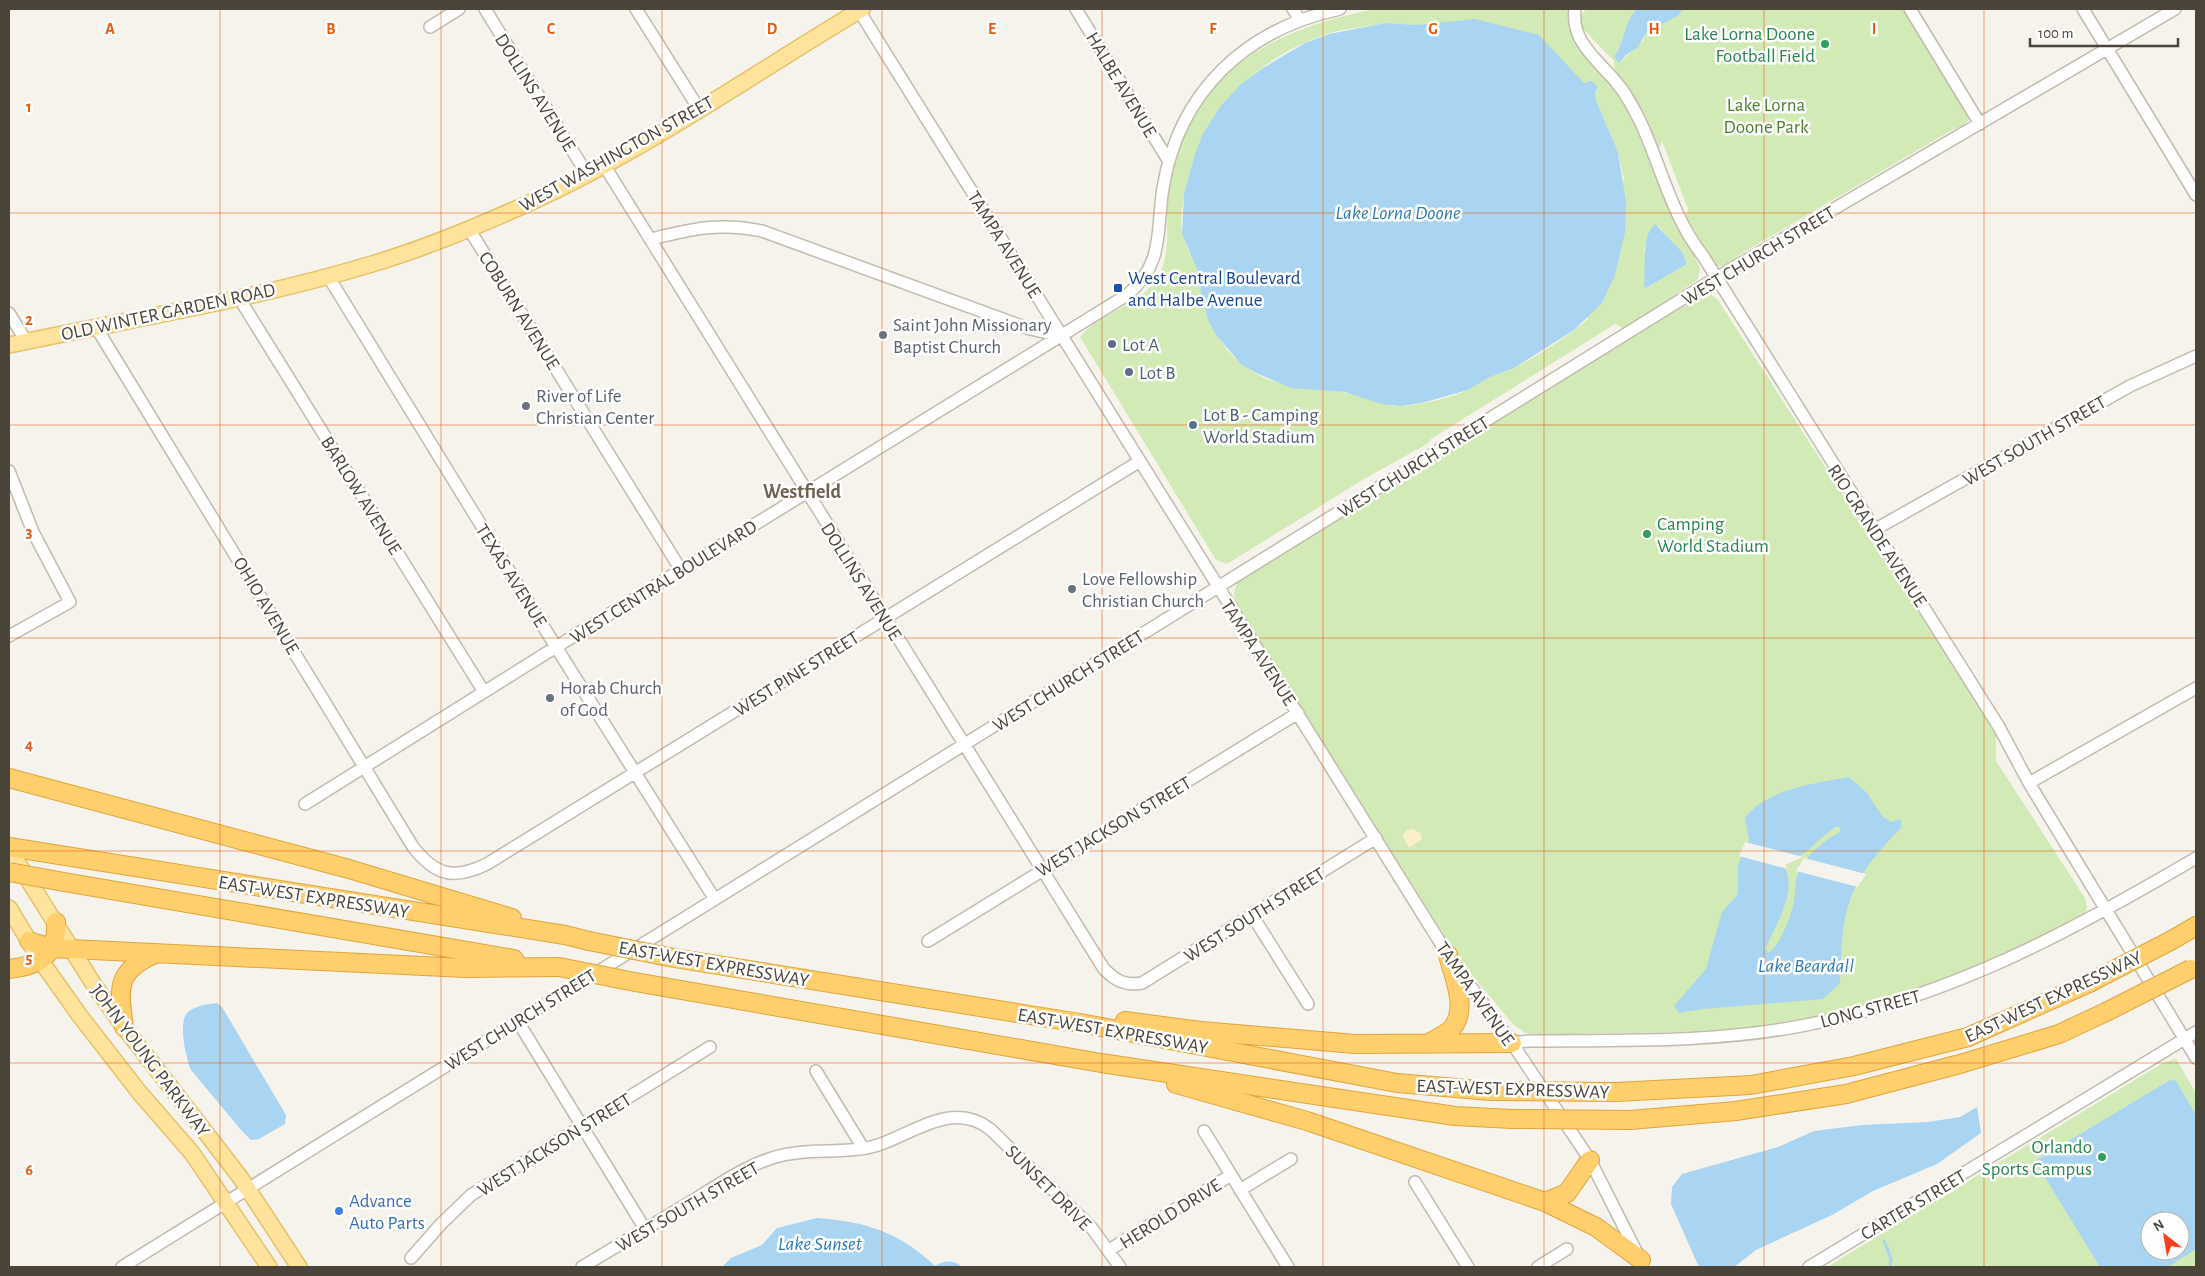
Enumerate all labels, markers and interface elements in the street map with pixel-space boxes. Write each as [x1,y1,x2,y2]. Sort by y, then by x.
scale bar [2030,15,2178,47]
text: A [105,21,115,37]
text: B [326,21,336,37]
text: C [547,21,556,37]
text: D [767,21,778,37]
text: E [988,21,996,37]
text: F [1209,21,1217,37]
text: G [1428,21,1438,37]
text: H [1648,21,1660,37]
text: I [1872,21,1876,37]
place label: Lake Lorna Doone Football Field [1684,25,1815,66]
text: 100 m [2038,26,2073,41]
street label: HALBE AVENUE [1082,29,1159,141]
street label: DOLLINS AVENUE [491,31,579,155]
marker: Lake Lorna Doone Football Field [1819,38,1831,50]
street label: WEST WASHINGTON STREET [516,93,717,216]
park label: Lake Lorna Doone Park [1723,96,1809,137]
text: 1 [26,99,32,115]
street label: TAMPA AVENUE [963,188,1044,301]
water label: Lake Lorna Doone [1335,203,1461,223]
street label: WEST CHURCH STREET [1679,203,1838,309]
street label: COBURN AVENUE [475,248,563,373]
place label: West Central Boulevard and Halbe Avenue [1128,269,1301,310]
street label: OLD WINTER GARDEN ROAD [60,280,277,344]
marker: West Central Boulevard and Halbe Avenue [1112,282,1124,294]
text: 2 [25,312,33,328]
place label: Saint John Missionary Baptist Church [893,316,1052,357]
marker: Saint John Missionary Baptist Church [877,329,889,341]
place label: Lot A [1122,336,1159,355]
marker: Lot A [1106,338,1118,350]
place label: Lot B [1139,364,1175,383]
marker: Lot B [1123,366,1135,378]
place label: River of Life Christian Center [536,387,654,428]
street label: WEST SOUTH STREET [1960,393,2110,490]
marker: River of Life Christian Center [520,400,532,412]
place label: Lot B - Camping World Stadium [1203,406,1319,447]
street label: WEST CHURCH STREET [1335,413,1493,522]
marker: Lot B - Camping World Stadium [1187,419,1199,431]
street label: BARLOW AVENUE [317,433,405,558]
street label: RIO GRANDE AVENUE [1824,461,1930,610]
district label: Westfield [763,482,842,502]
place label: Camping World Stadium [1657,515,1769,556]
street label: WEST CENTRAL BOULEVARD [567,517,760,648]
street label: DOLLINS AVENUE [817,520,905,644]
street label: TEXAS AVENUE [472,521,550,631]
text: 3 [26,524,33,540]
marker: Camping World Stadium [1641,528,1653,540]
street label: OHIO AVENUE [229,554,302,658]
place label: Love Fellowship Christian Church [1082,570,1204,611]
marker: Love Fellowship Christian Church [1066,583,1078,595]
street label: TAMPA AVENUE [1217,597,1299,709]
street label: WEST CHURCH STREET [990,627,1148,736]
street label: WEST PINE STREET [731,628,863,720]
place label: Horab Church of God [560,679,662,720]
marker: Horab Church of God [544,692,556,704]
text: 4 [25,737,33,753]
street label: WEST JACKSON STREET [1033,773,1195,881]
street label: WEST SOUTH STREET [1181,864,1328,966]
street label: EAST-WEST EXPRESSWAY [217,873,411,922]
street label: EAST-WEST EXPRESSWAY [617,938,810,991]
street label: TAMPA AVENUE [1432,939,1517,1049]
street label: EAST-WEST EXPRESSWAY [1962,948,2145,1047]
text: 5 [26,950,33,966]
water label: Lake Beardall [1758,956,1854,976]
street label: WEST CHURCH STREET [442,966,600,1075]
street label: JOHN YOUNG PARKWAY [87,981,213,1140]
street label: LONG STREET [1818,987,1922,1032]
street label: EAST-WEST EXPRESSWAY [1016,1005,1209,1058]
street label: EAST-WEST EXPRESSWAY [1416,1077,1610,1102]
street label: WEST JACKSON STREET [475,1090,635,1200]
place label: Orlando Sports Campus [1982,1138,2092,1179]
street label: SUNSET DRIVE [1002,1142,1094,1234]
marker: Orlando Sports Campus [2096,1151,2108,1163]
street label: WEST SOUTH STREET [613,1159,763,1256]
text: 6 [25,1162,33,1178]
street label: CARTER STREET [1858,1166,1970,1244]
street label: HEROLD DRIVE [1117,1176,1225,1253]
place label: Advance Auto Parts [349,1192,425,1233]
marker: Advance Auto Parts [333,1205,345,1217]
north arrow [2140,1211,2190,1261]
text: N [2151,1217,2167,1234]
water label: Lake Sunset [778,1234,863,1254]

